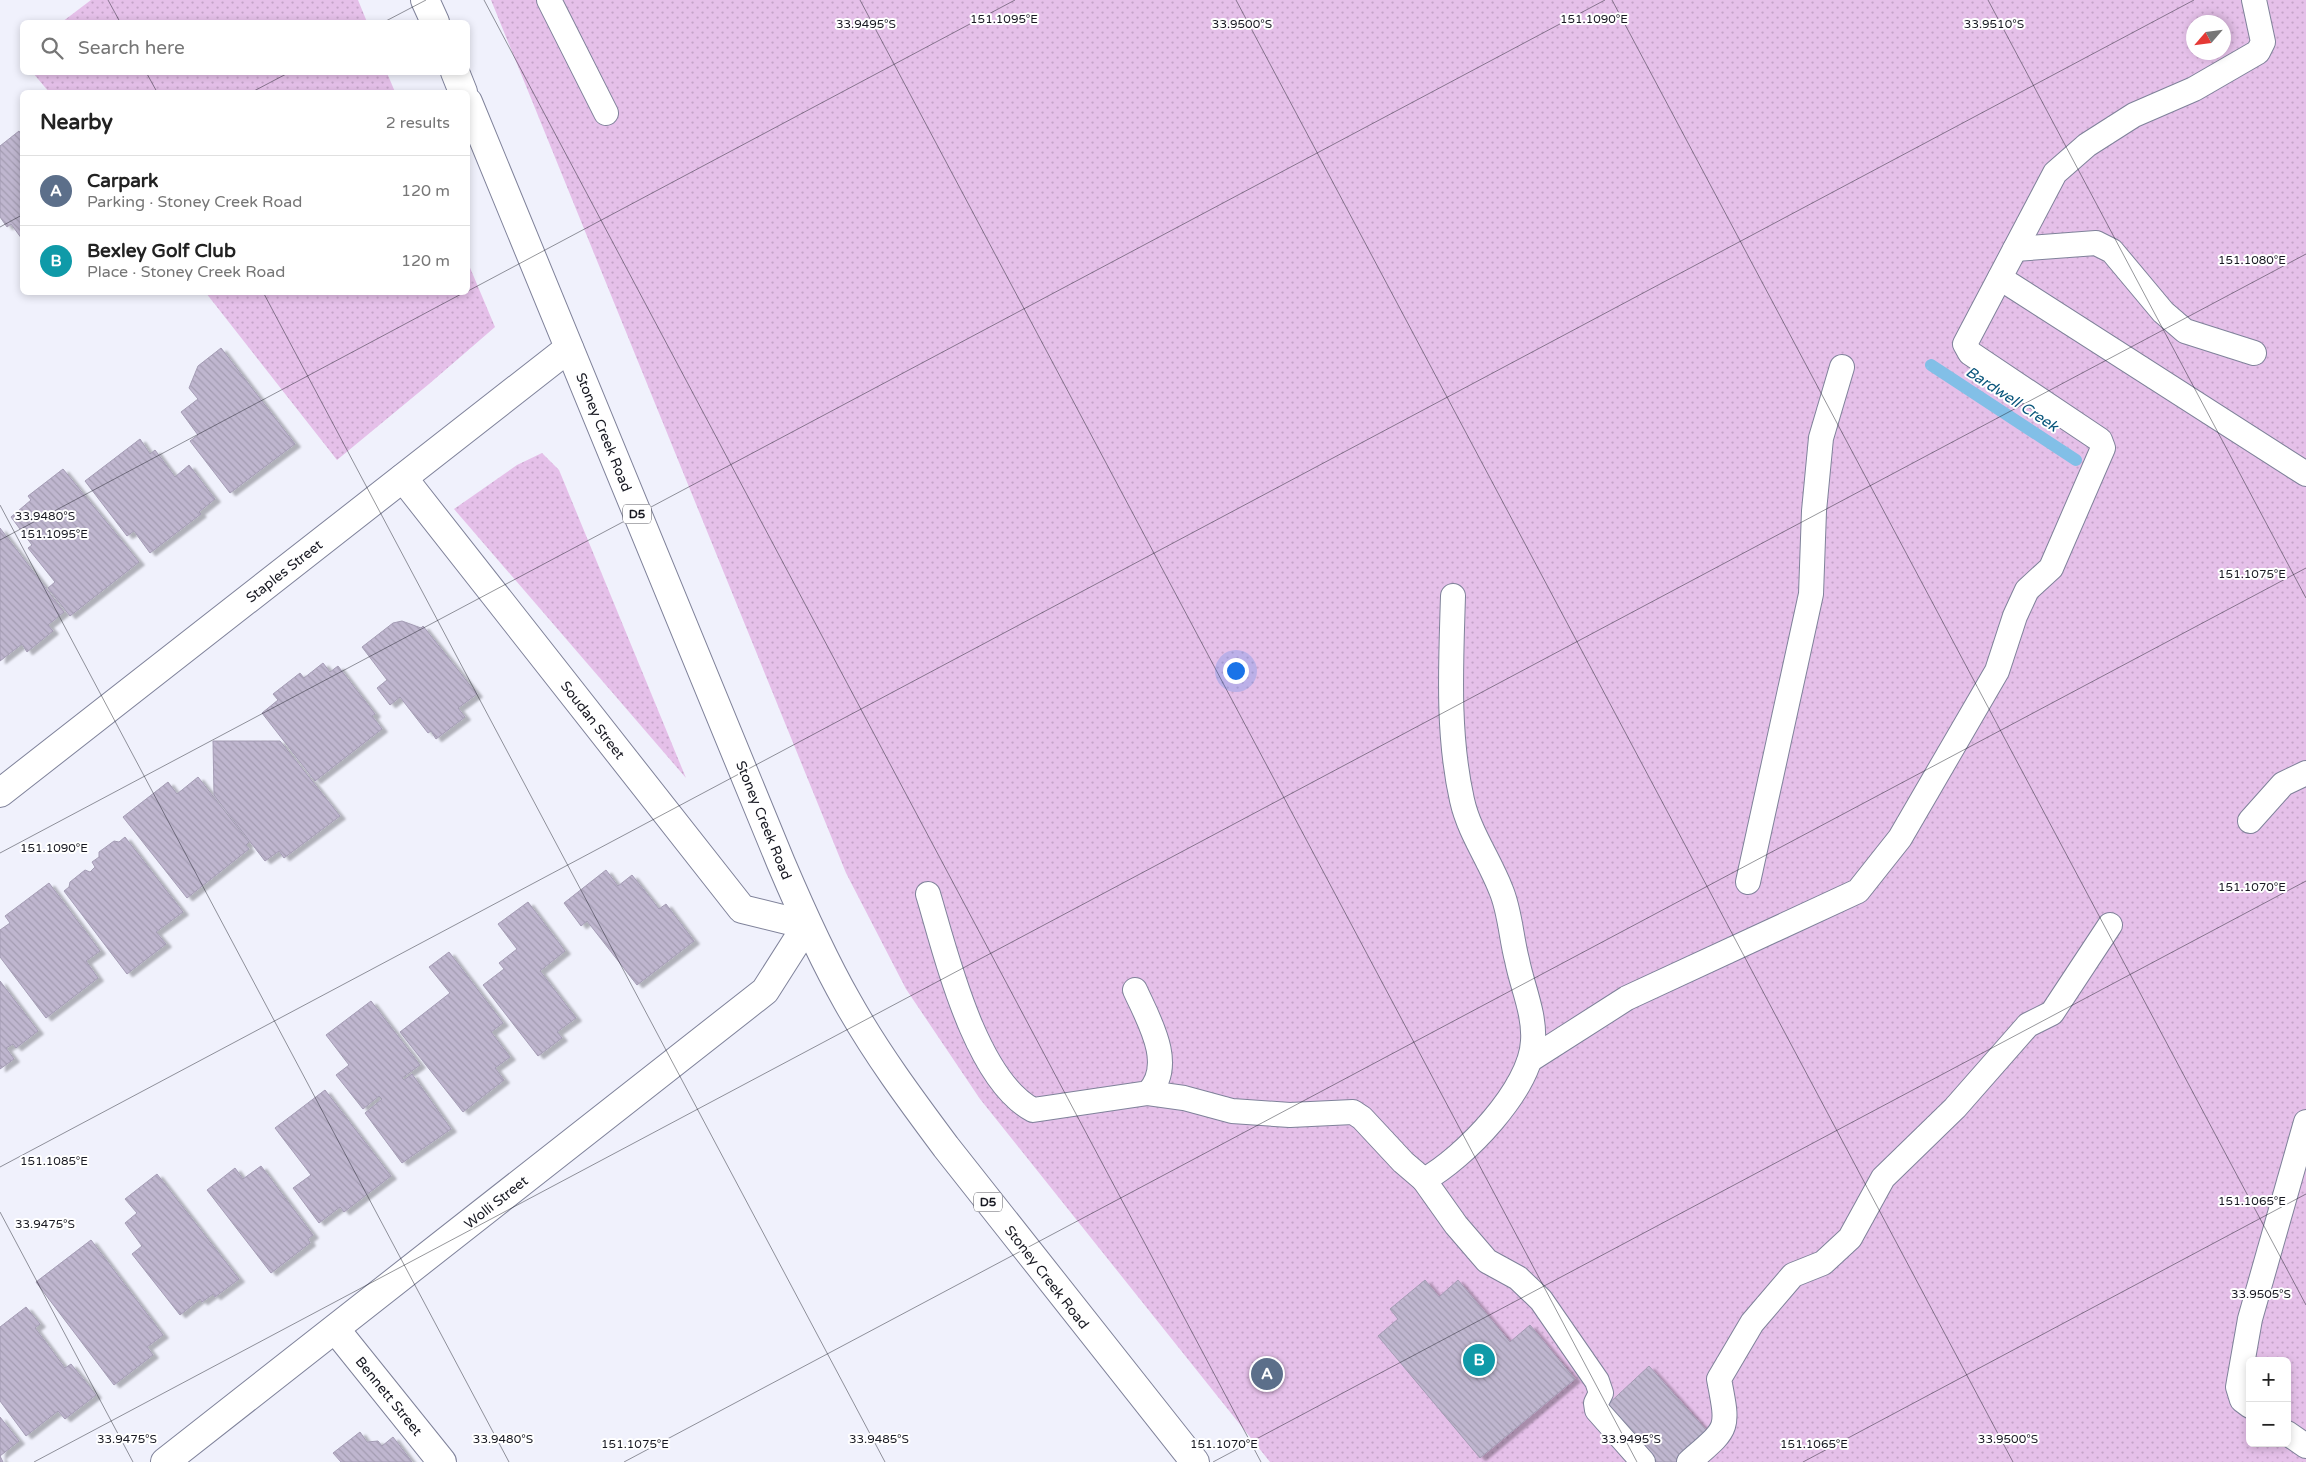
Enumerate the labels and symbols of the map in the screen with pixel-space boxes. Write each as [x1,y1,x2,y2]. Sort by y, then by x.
text: 151.1095°E [970,12,1038,26]
text: 151.1090°E [1560,12,1628,26]
north arrow [2186,15,2231,60]
text: 33.9495°S [836,17,896,31]
text: 33.9500°S [1212,17,1272,31]
text: 33.9510°S [1964,17,2024,31]
text: 151.1080°E [2218,253,2286,267]
water label: Bardwell Creek [1962,362,2063,437]
street label: Stoney Creek Road [572,370,635,494]
road number: D5 [623,504,651,524]
text: 33.9480°S [15,509,75,523]
text: 151.1095°E [20,527,88,541]
street label: Staples Street [243,536,326,606]
text: 151.1075°E [2218,567,2286,581]
your location [1223,658,1249,684]
street label: Soudan Street [557,678,629,763]
street label: Stoney Creek Road [732,758,795,882]
text: 151.1090°E [20,841,88,855]
text: 151.1070°E [2218,880,2286,894]
text: 151.1085°E [20,1154,88,1168]
street label: Wolli Street [461,1172,532,1233]
road number: D5 [974,1192,1002,1212]
text: 151.1065°E [2218,1194,2286,1208]
text: 33.9475°S [15,1217,75,1231]
street label: Stoney Creek Road [1001,1222,1092,1332]
text: 33.9505°S [2231,1287,2291,1301]
pin: B [1463,1341,1495,1379]
street label: Bennett Street [352,1353,426,1440]
pin: A [1251,1355,1283,1393]
text: 33.9475°S [97,1432,157,1446]
text: 33.9480°S [473,1432,533,1446]
text: 33.9485°S [849,1432,909,1446]
text: 33.9495°S [1601,1432,1661,1446]
text: 33.9500°S [1978,1432,2038,1446]
text: 151.1075°E [601,1437,669,1451]
text: 151.1070°E [1190,1437,1258,1451]
text: 151.1065°E [1780,1437,1848,1451]

